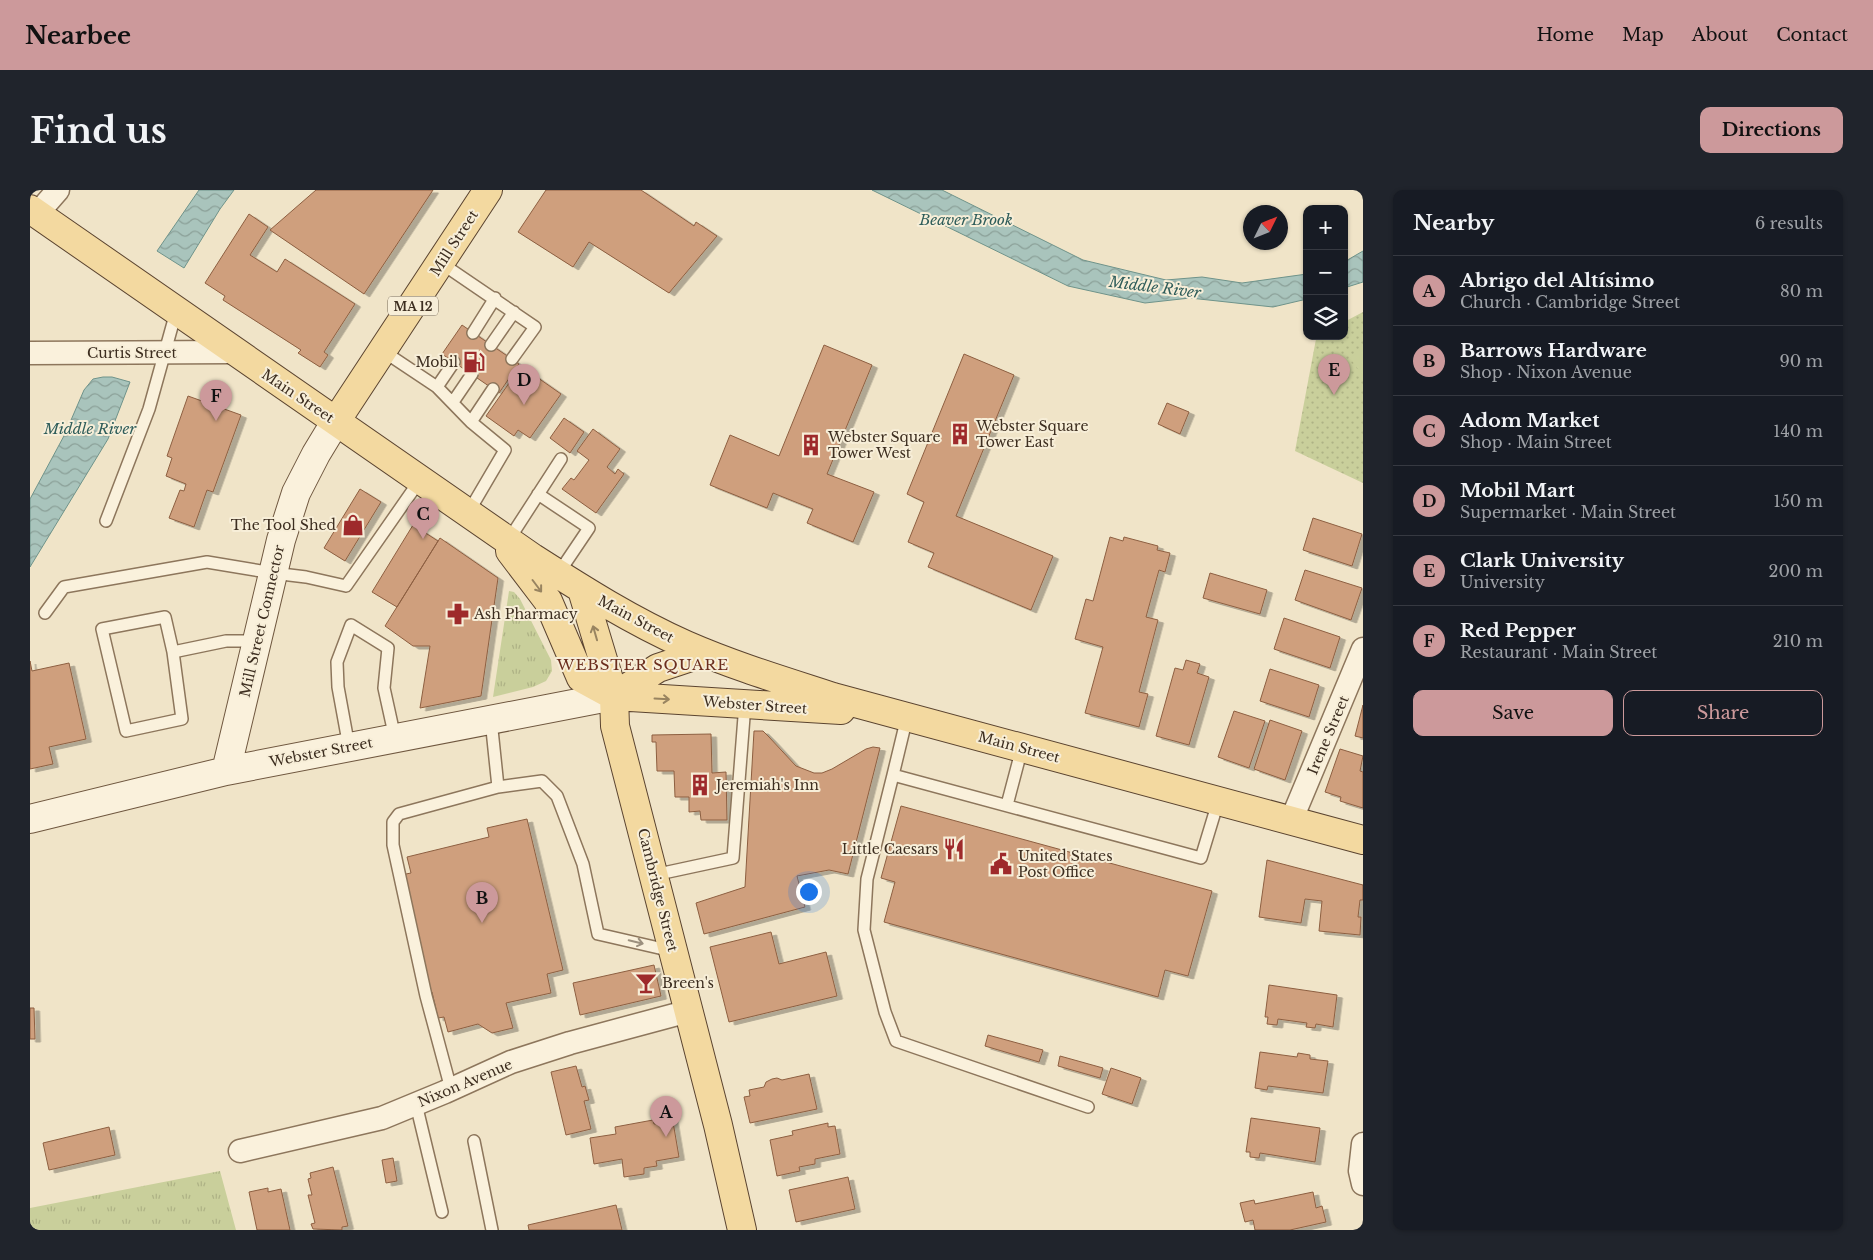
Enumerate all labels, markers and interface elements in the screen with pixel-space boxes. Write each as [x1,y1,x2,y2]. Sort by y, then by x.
text: Nearbee [25,21,131,50]
text: Home [1536,24,1594,46]
text: Map [1622,24,1664,46]
text: About [1692,24,1748,46]
text: Contact [1776,24,1848,46]
button: Directions [1700,107,1843,153]
text: Find us [30,109,167,152]
north arrow [1243,205,1288,250]
map controls [1303,205,1348,340]
button: + [1303,205,1348,250]
street label: Mill Street [426,206,482,279]
water label: Beaver Brook [918,210,1013,229]
text: Nearby [1413,210,1494,236]
text: 6 results [1755,213,1823,233]
button: − [1303,250,1348,295]
text: Abrigo del Altísimo [1460,269,1654,292]
water label: Middle River [1107,272,1203,302]
text: A [1423,281,1435,301]
text: 80 m [1780,281,1823,301]
text: Church · Cambridge Street [1460,292,1680,312]
button: layers [1303,295,1348,340]
road number: MA 12 [388,296,438,315]
text: Barrows Hardware [1460,339,1647,362]
street label: Curtis Street [87,344,178,362]
fuel station icon: Mobil [461,349,487,375]
text: B [1423,351,1435,371]
text: 90 m [1780,351,1823,371]
place label: Mobil [415,353,458,371]
pin: E [1318,354,1350,395]
text: Shop · Nixon Avenue [1460,362,1632,382]
pin: D [508,364,540,405]
street label: Main Street [258,365,338,427]
pin: F [200,380,232,421]
text: Adom Market [1460,409,1599,432]
place label: Webster Square Tower East [975,417,1088,451]
water label: Middle River [43,419,137,438]
building icon: Webster Square Tower East [947,421,973,447]
text: C [1422,421,1436,441]
text: 140 m [1773,421,1823,441]
place label: Webster Square Tower West [827,428,940,462]
building icon: Webster Square Tower West [798,432,824,458]
text: Shop · Main Street [1460,432,1612,452]
text: Mobil Mart [1460,479,1575,502]
text: D [1422,491,1436,511]
text: 150 m [1774,491,1823,511]
pin: C [407,498,439,539]
text: Supermarket · Main Street [1460,502,1676,522]
shop icon: The Tool Shed [340,512,366,538]
place label: The Tool Shed [231,516,337,534]
street label: Mill Street Connector [236,543,288,699]
text: Clark University [1460,549,1624,572]
text: E [1423,561,1435,581]
text: 200 m [1769,561,1823,581]
text: University [1460,572,1545,592]
one-way arrow [532,579,542,593]
street label: Main Street [595,591,678,647]
pharmacy icon: Ash Pharmacy [445,601,471,627]
place label: Ash Pharmacy [473,605,578,623]
text: Red Pepper [1460,619,1576,642]
one-way arrow [590,625,600,641]
text: F [1423,631,1435,651]
text: 210 m [1773,631,1823,651]
text: Restaurant · Main Street [1460,642,1657,662]
district label: WEBSTER SQUARE [556,655,729,674]
button: Save [1413,690,1613,736]
button: Share [1623,690,1823,736]
street label: Webster Street [701,692,809,718]
street label: Irene Street [1303,692,1353,777]
one-way arrow [654,695,670,704]
street label: Main Street [976,727,1062,767]
street label: Webster Street [267,733,375,771]
building icon: Jeremiah's Inn [687,772,713,798]
place label: Jeremiah's Inn [714,776,819,794]
street label: Cambridge Street [634,826,682,954]
restaurant icon: Little Caesars [941,836,967,862]
place label: Little Caesars [842,840,938,858]
place label: United States Post Office [1018,847,1113,881]
public building icon: United States Post Office [988,851,1014,877]
your location [796,879,822,905]
pin: B [466,882,498,923]
one-way arrow [628,938,644,948]
bar icon: Breen's [633,970,659,996]
place label: Breen's [662,974,714,992]
street label: Nixon Avenue [415,1055,515,1111]
pin: A [650,1096,682,1137]

